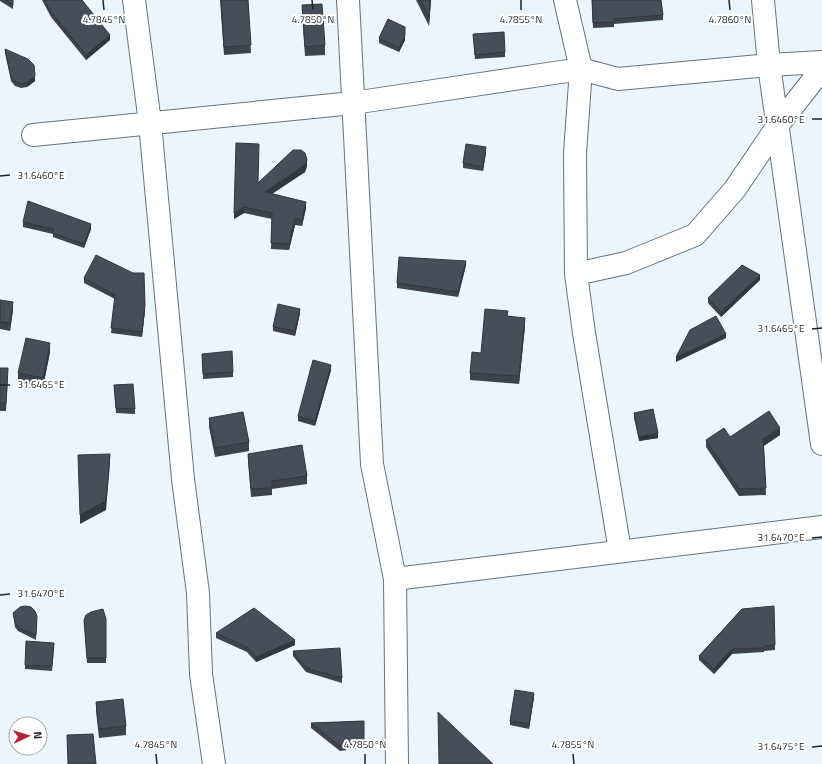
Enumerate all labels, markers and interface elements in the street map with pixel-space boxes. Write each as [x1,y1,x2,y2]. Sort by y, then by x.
text: 4.7845°N [83,12,125,27]
text: 4.7850°N [292,12,334,27]
text: 4.7855°N [500,12,542,27]
text: 4.7860°N [709,12,751,27]
text: 31.6460°E [758,112,805,127]
text: 31.6460°E [18,168,65,183]
text: 31.6465°E [758,321,805,336]
text: 31.6465°E [18,377,65,392]
text: 31.6470°E [758,530,805,545]
text: 31.6470°E [18,586,65,601]
north arrow [8,716,48,756]
text: N [30,731,46,740]
text: 4.7845°N [135,737,177,752]
text: 4.7850°N [344,737,386,752]
text: 4.7855°N [552,737,594,752]
text: 31.6475°E [758,739,805,754]

